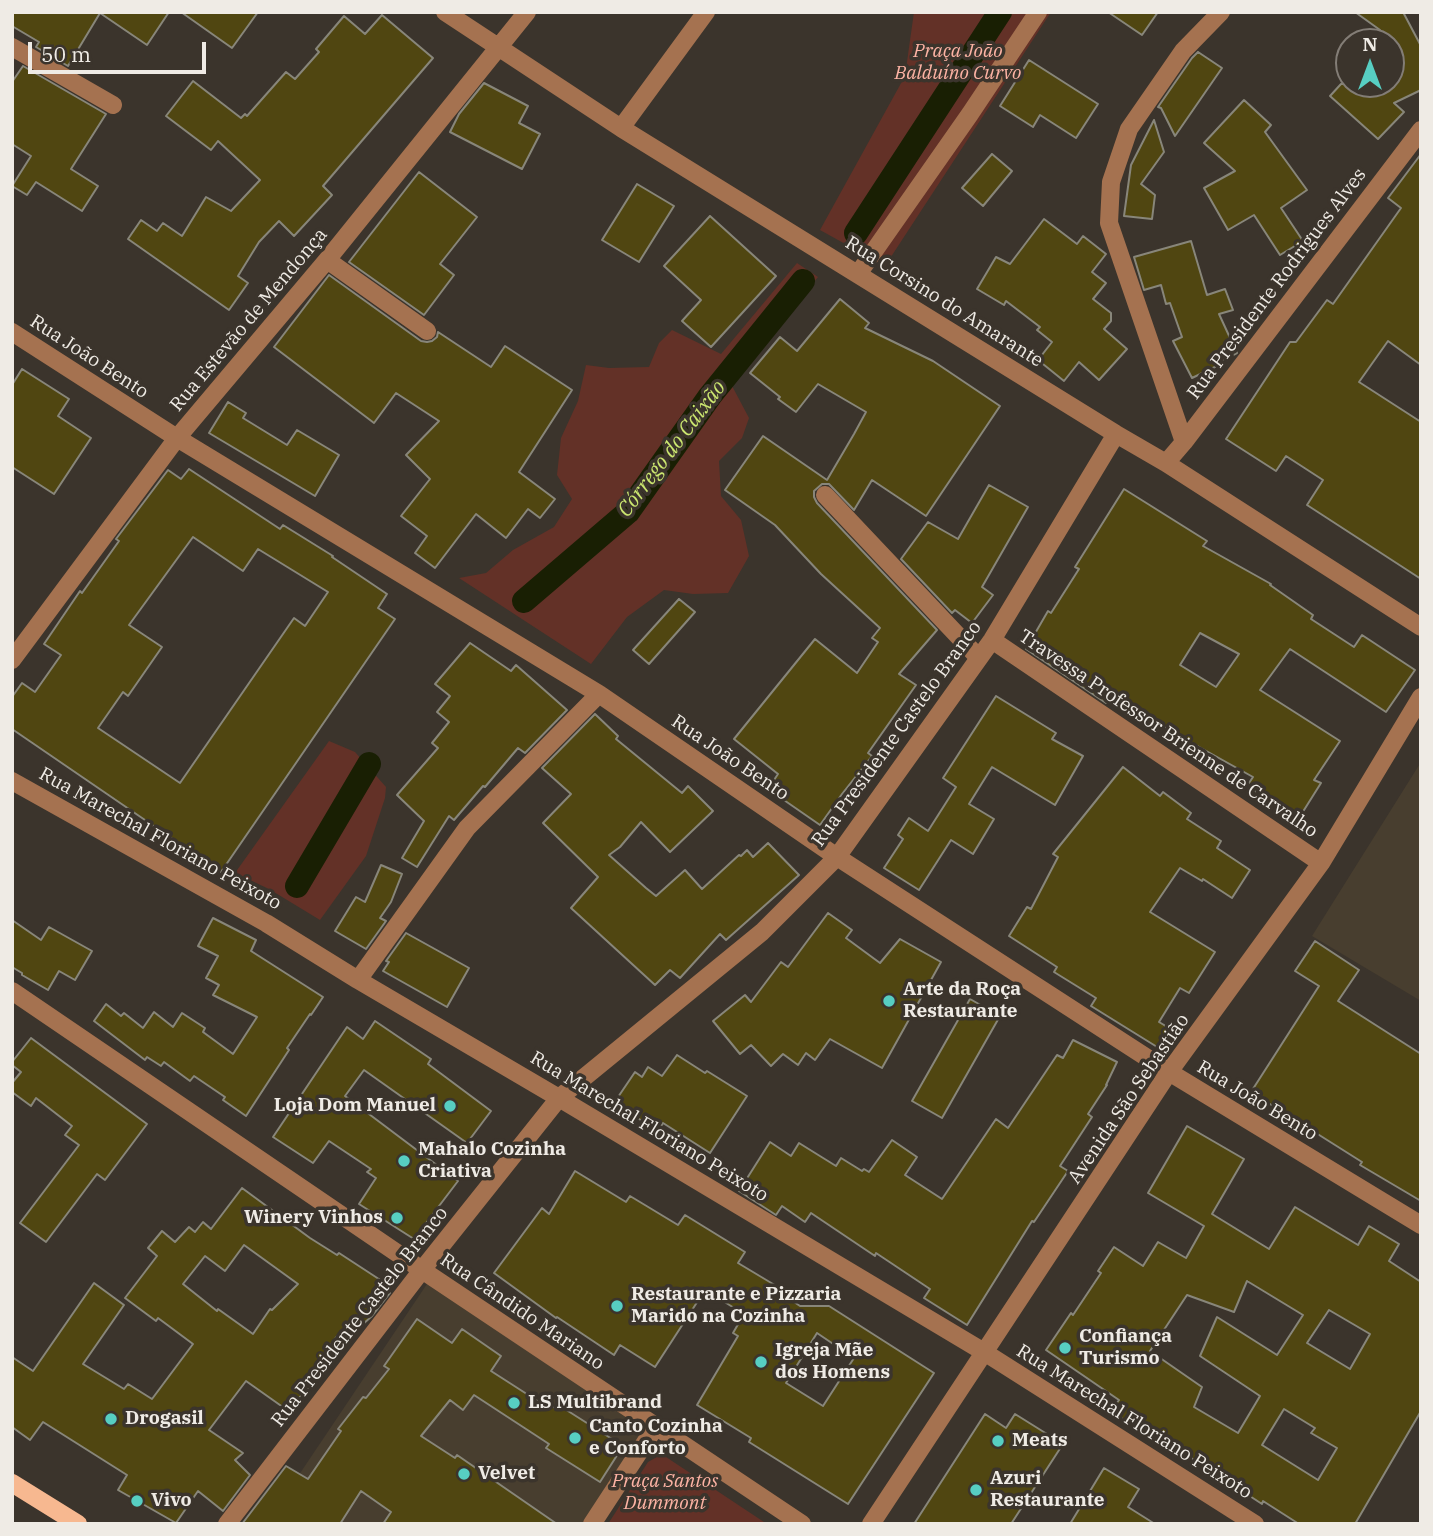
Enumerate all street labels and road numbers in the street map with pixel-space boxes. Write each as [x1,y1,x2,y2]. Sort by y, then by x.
street label: Rua Presidente Rodrigues Alves [1183,164,1371,404]
street label: Rua Estevão de Mendonça [166,224,332,416]
street label: Rua Corsino do Amarante [841,232,1047,372]
street label: Rua João Bento [26,310,152,404]
street label: Rua Presidente Castelo Branco [807,617,987,851]
street label: Travessa Professor Brienne de Carvalho [1014,625,1322,843]
street label: Rua João Bento [667,710,793,806]
street label: Rua Marechal Floriano Peixoto [35,763,285,915]
street label: Avenida São Sebastião [1064,1010,1194,1188]
street label: Rua Marechal Floriano Peixoto [526,1047,772,1207]
street label: Rua João Bento [1193,1056,1321,1146]
street label: Rua Presidente Castelo Branco [267,1202,453,1432]
street label: Rua Cândido Mariano [436,1249,608,1375]
street label: Rua Marechal Floriano Peixoto [1012,1340,1256,1504]

